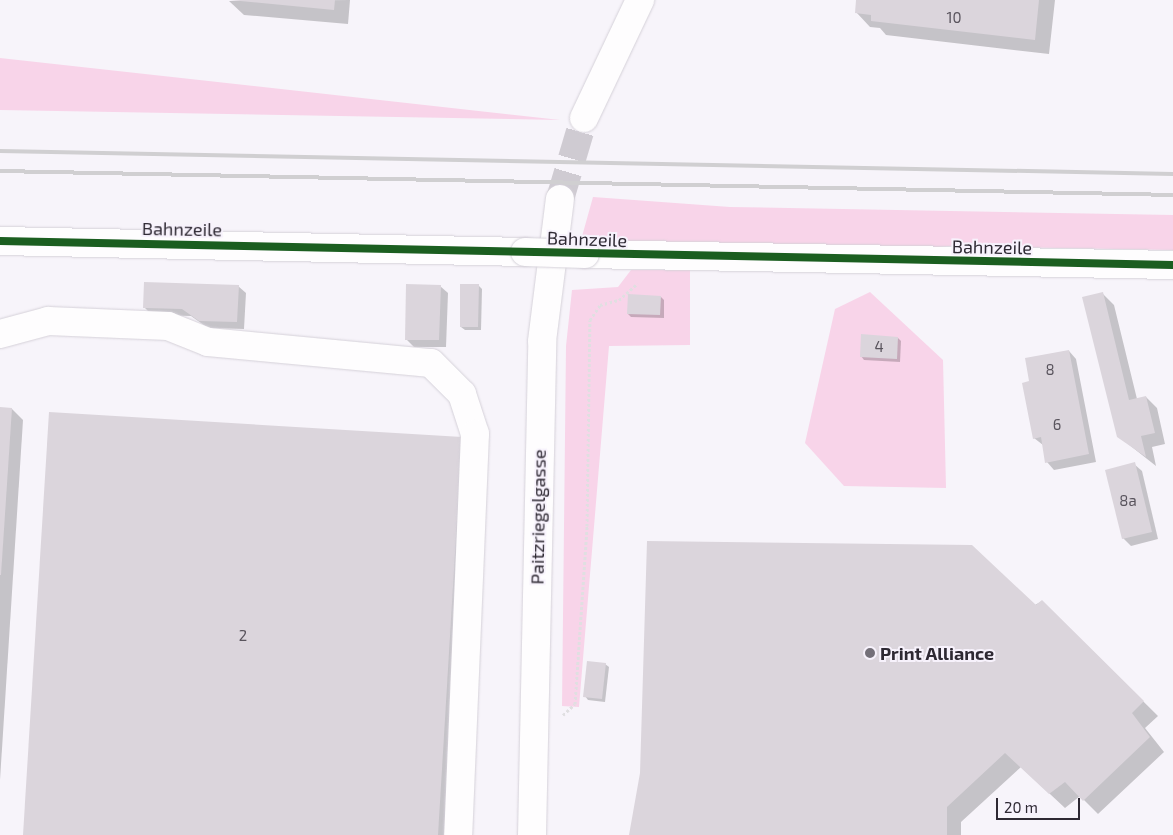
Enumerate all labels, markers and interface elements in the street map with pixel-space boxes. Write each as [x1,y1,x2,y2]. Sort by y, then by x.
house number: 10 [946,9,962,27]
street label: Bahnzeile [142,218,222,240]
street label: Bahnzeile [547,227,627,251]
street label: Bahnzeile [952,236,1032,258]
house number: 4 [874,338,884,356]
house number: 8 [1045,361,1055,379]
house number: 6 [1053,416,1061,434]
street label: Paitzriegelgasse [526,449,550,585]
house number: 8a [1119,492,1137,510]
house number: 2 [239,627,247,645]
place label: Print Alliance [880,642,995,664]
marker: Print Alliance [864,647,876,659]
scale bar [998,788,1082,820]
text: 20 m [1004,798,1038,816]

